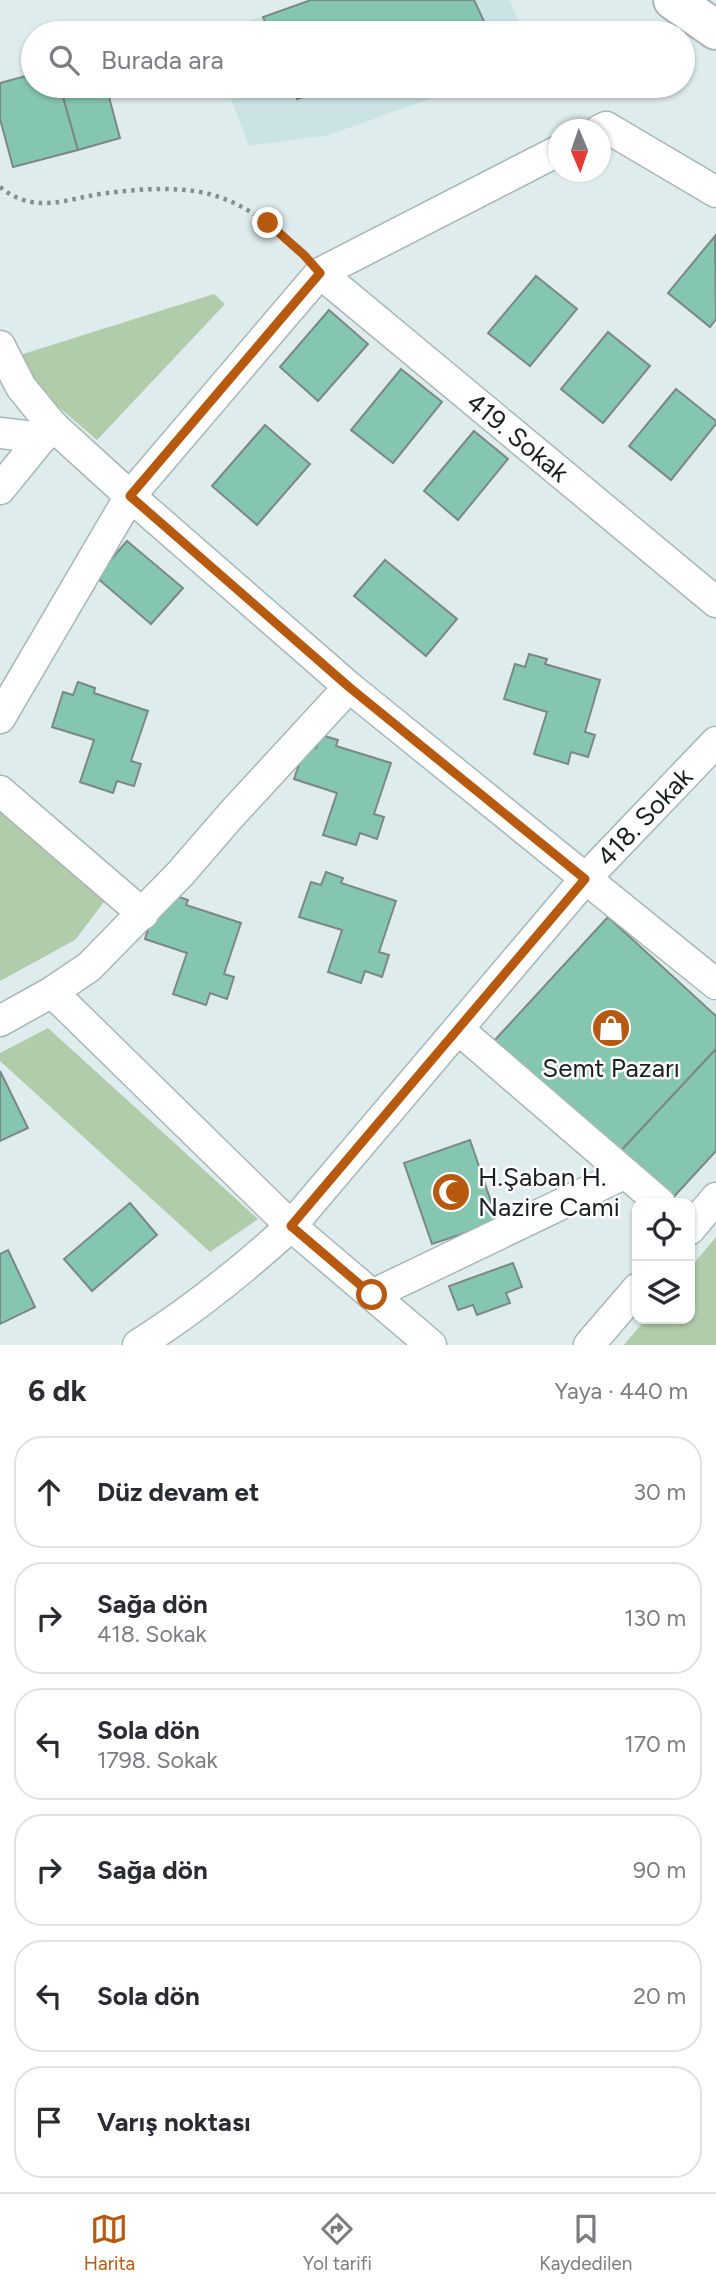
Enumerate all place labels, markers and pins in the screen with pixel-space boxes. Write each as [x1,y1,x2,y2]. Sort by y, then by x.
shop icon: Semt Pazarı [590,1007,632,1049]
place label: Semt Pazarı [542,1052,680,1084]
place label: H.Şaban H. Nazire Cami [478,1161,620,1223]
mosque icon: H.Şaban H. Nazire Cami [430,1171,472,1213]

